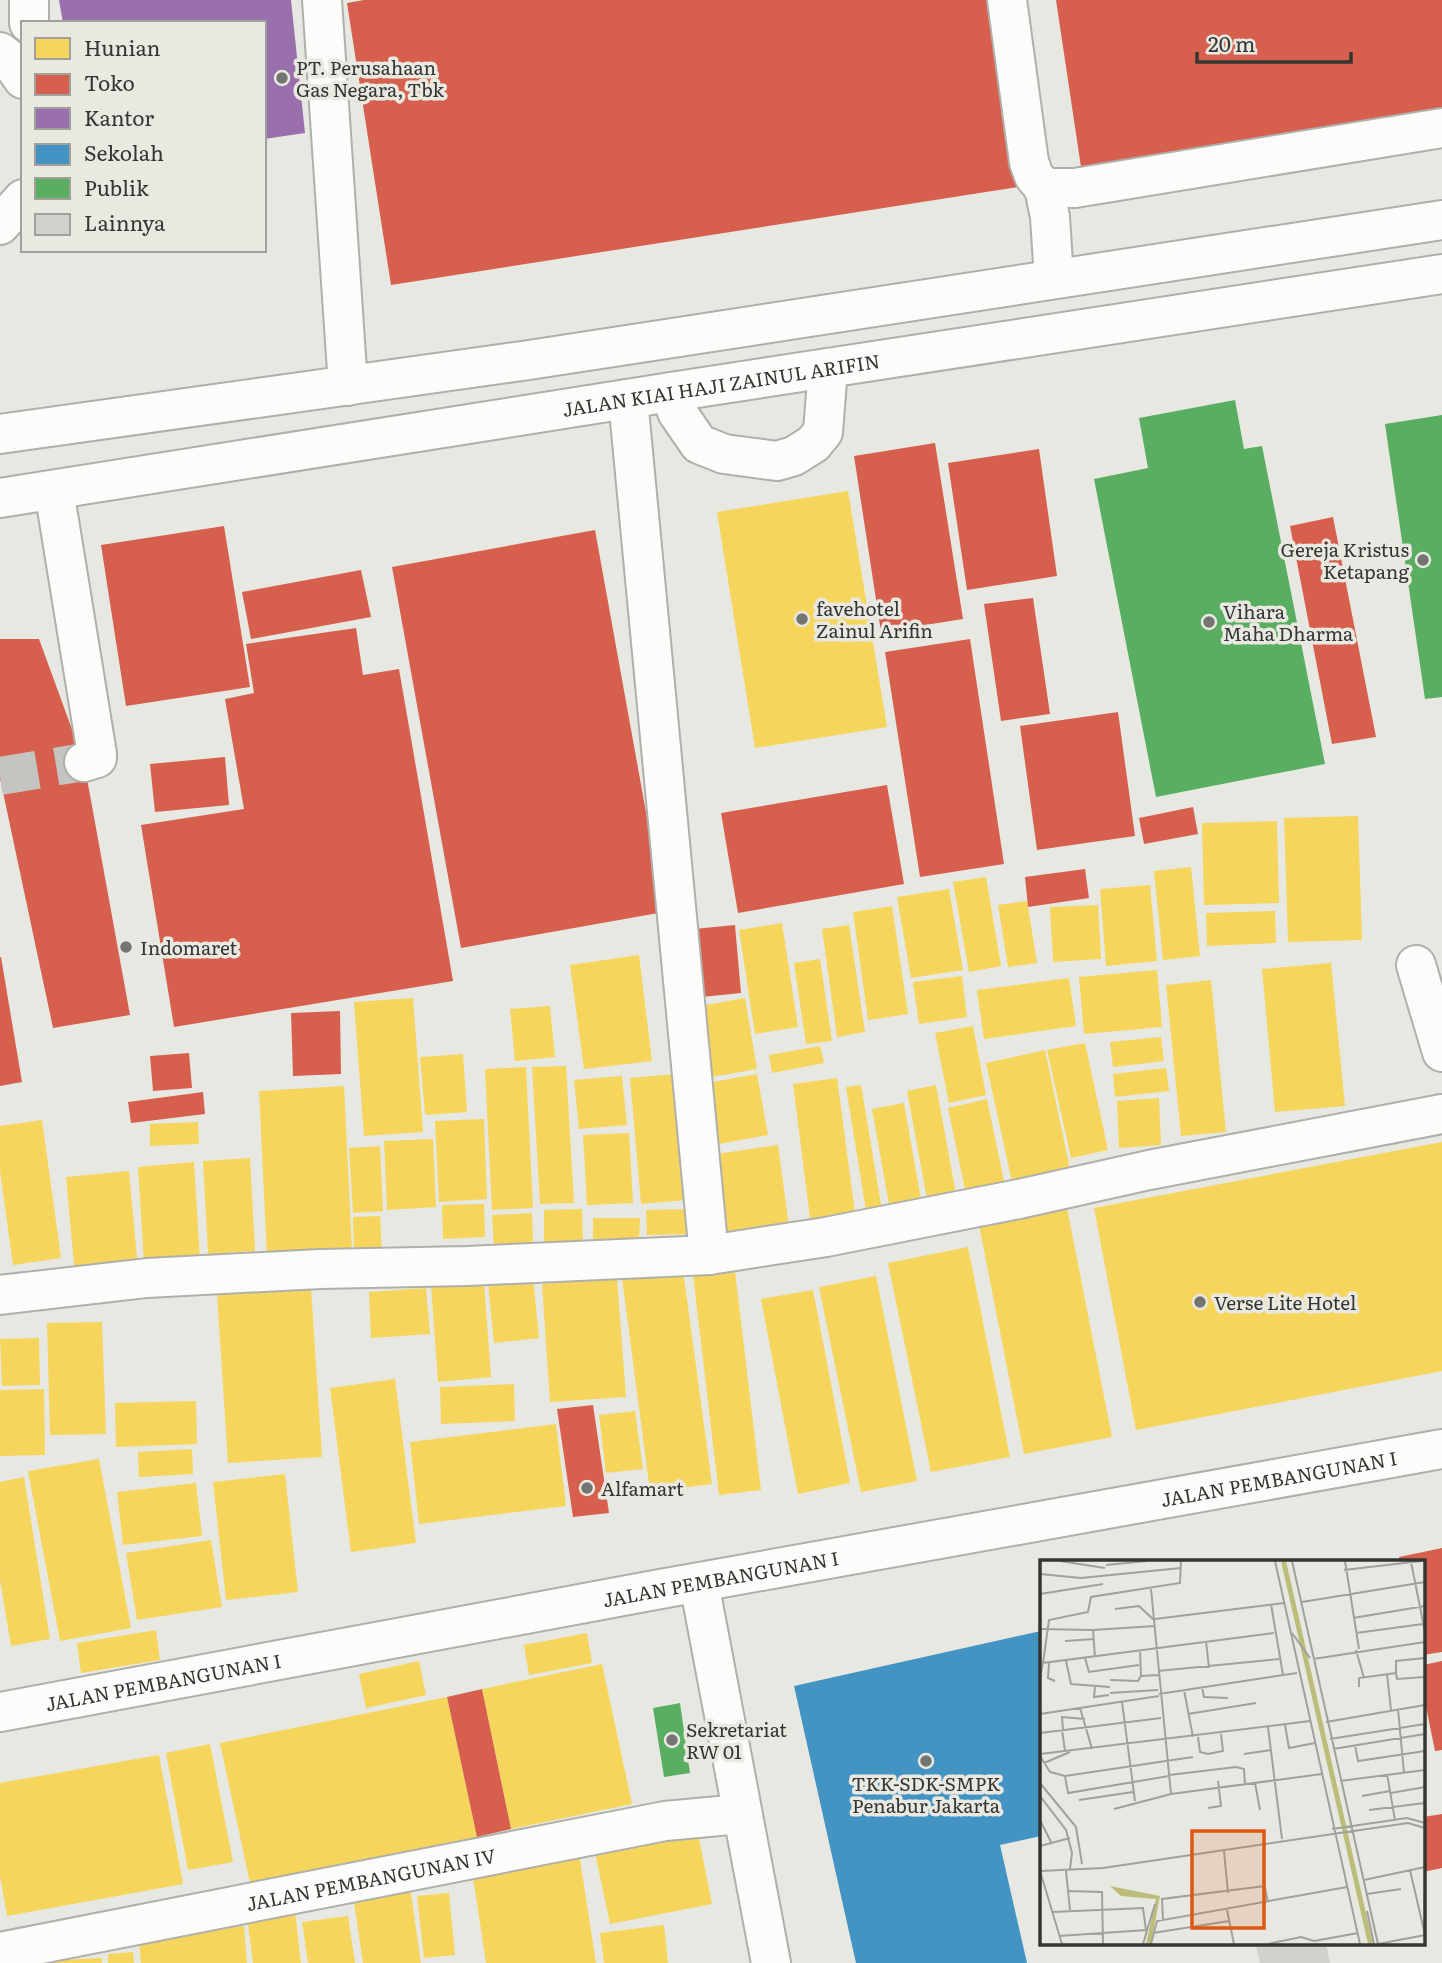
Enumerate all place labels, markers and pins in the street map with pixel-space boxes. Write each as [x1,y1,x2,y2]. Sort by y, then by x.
place label: PT. Perusahaan Gas Negara, Tbk [296,53,444,103]
marker: PT. Perusahaan Gas Negara, Tbk [274,70,290,86]
place label: Gereja Kristus Ketapang [1281,535,1409,585]
marker: Gereja Kristus Ketapang [1415,552,1431,568]
place label: favehotel Zainul Arifin [816,594,933,644]
place label: Vihara Maha Dharma [1223,597,1354,647]
marker: favehotel Zainul Arifin [794,611,810,627]
marker: Vihara Maha Dharma [1201,614,1217,630]
place label: Indomaret [140,933,237,961]
marker: Indomaret [118,939,134,955]
place label: Verse Lite Hotel [1214,1288,1356,1316]
marker: Verse Lite Hotel [1192,1294,1208,1310]
place label: Alfamart [601,1474,684,1502]
marker: Alfamart [579,1480,595,1496]
place label: Sekretariat RW 01 [686,1715,787,1765]
marker: Sekretariat RW 01 [664,1732,680,1748]
marker: TKK-SDK-SMPK Penabur Jakarta [918,1753,934,1769]
place label: TKK-SDK-SMPK Penabur Jakarta [852,1769,1001,1819]

